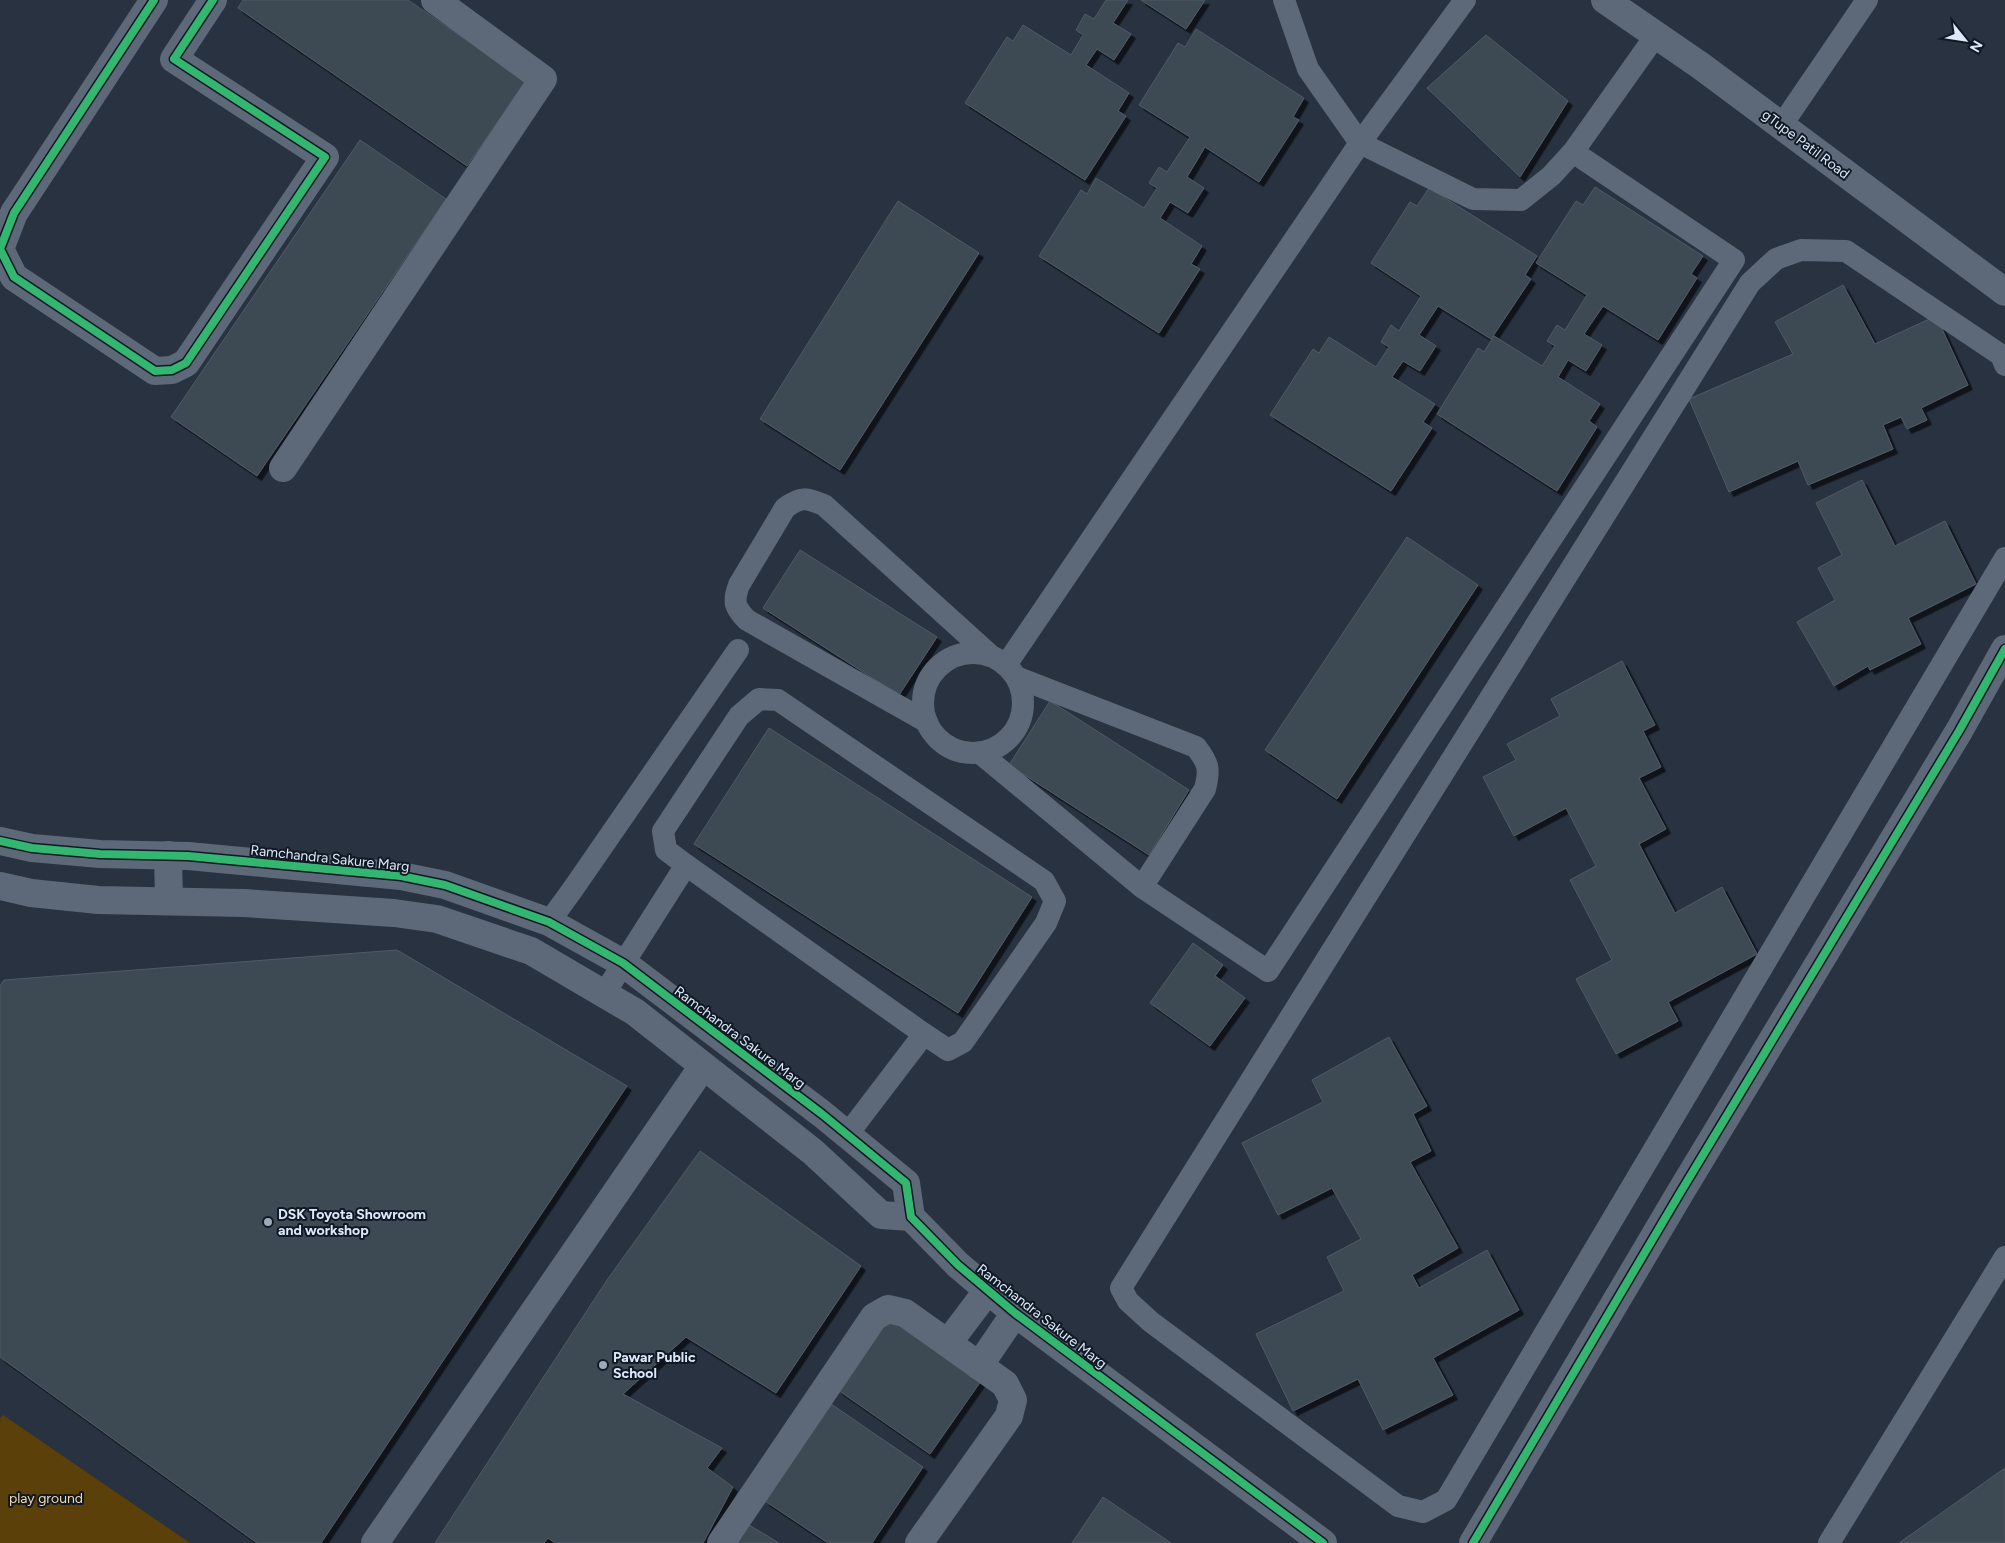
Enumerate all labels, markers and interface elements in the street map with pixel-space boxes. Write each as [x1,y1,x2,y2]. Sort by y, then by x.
north arrow [1940,15,1990,65]
text: N [1966,37,1986,55]
street label: gTupe Patil Road [1759,106,1853,183]
street label: Ramchandra Sakure Marg [250,842,410,875]
street label: Ramchandra Sakure Marg [671,983,809,1092]
place label: DSK Toyota Showroom and workshop [278,1206,426,1239]
marker: DSK Toyota Showroom and workshop [262,1216,274,1228]
street label: Ramchandra Sakure Marg [973,1261,1110,1372]
place label: Pawar Public School [613,1349,696,1382]
marker: Pawar Public School [597,1359,609,1371]
park label: play ground [9,1490,83,1507]

